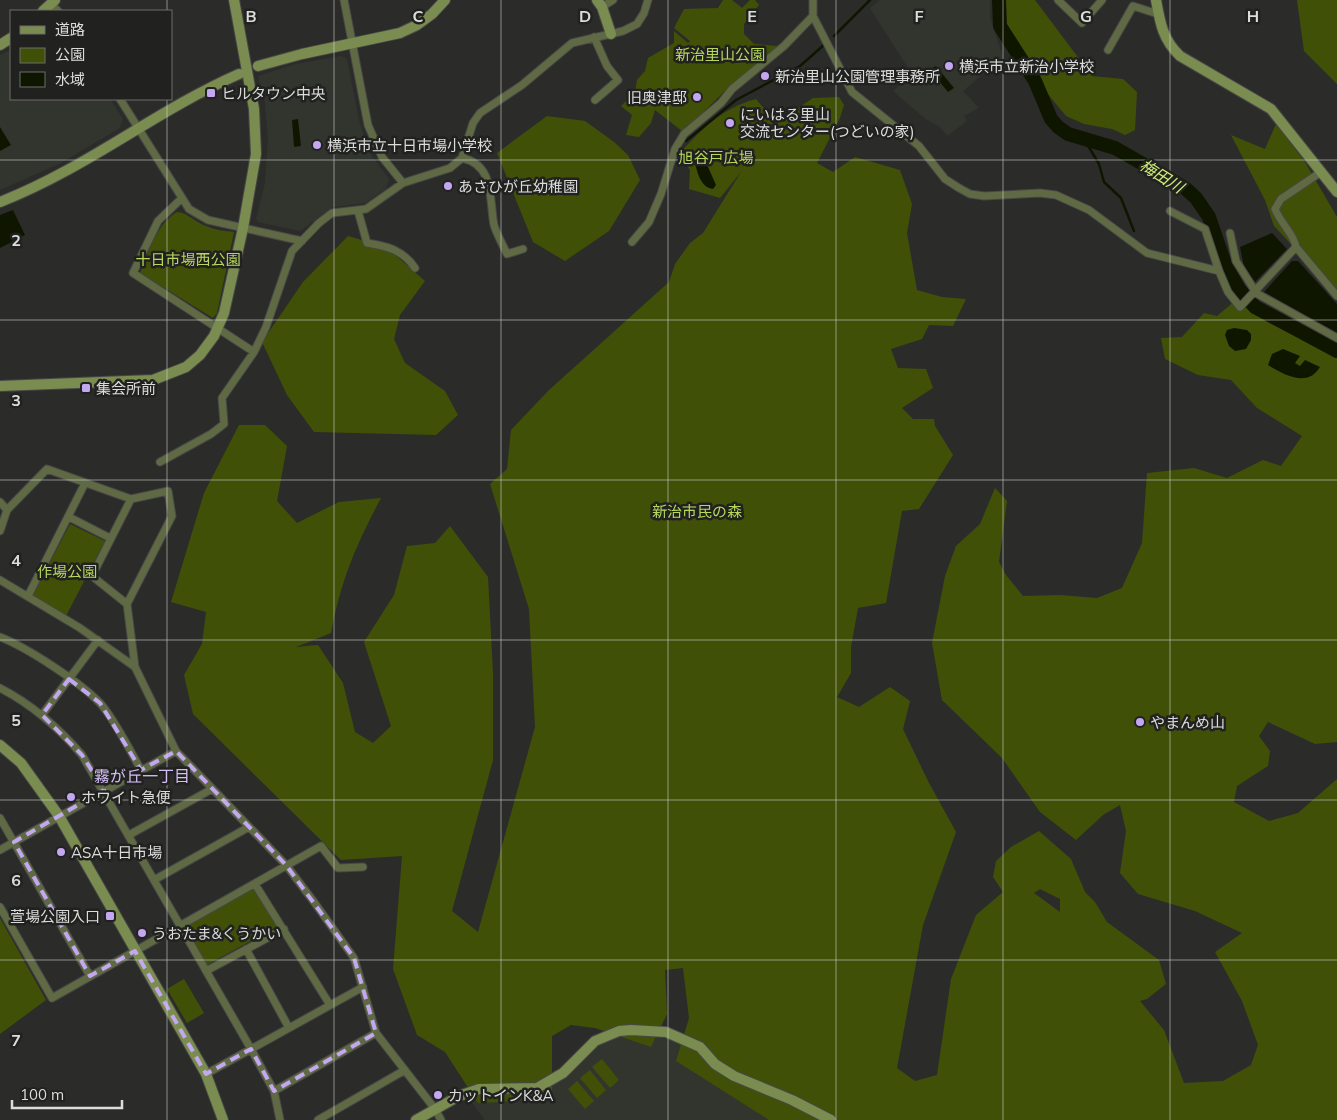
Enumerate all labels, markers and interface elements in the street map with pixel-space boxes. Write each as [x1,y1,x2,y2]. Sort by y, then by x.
text: B [245,6,257,26]
text: C [413,6,424,26]
text: D [579,6,591,26]
text: E [747,6,757,26]
text: F [914,6,924,26]
text: G [1080,6,1092,26]
text: H [1247,6,1259,26]
legend [10,10,172,100]
text: 道路 [55,20,85,39]
text: 公園 [55,45,85,64]
park label: 新治里山公園 [675,45,765,64]
place label: 横浜市立新治小学校 [959,57,1094,76]
marker: 横浜市立新治小学校 [943,60,955,72]
place label: 新治里山公園管理事務所 [775,67,940,86]
text: 水域 [55,70,85,89]
marker: 新治里山公園管理事務所 [759,70,771,82]
place label: ヒルタウン中央 [221,84,326,103]
marker: ヒルタウン中央 [205,87,217,99]
place label: 旧奥津邸 [627,88,687,107]
marker: 旧奥津邸 [691,91,703,103]
place label: にいはる里山 交流センター(つどいの家) [740,105,915,141]
marker: にいはる里山 交流センター(つどいの家) [724,117,736,129]
place label: 横浜市立十日市場小学校 [327,136,492,155]
marker: 横浜市立十日市場小学校 [311,139,323,151]
park label: 旭谷戸広場 [678,148,754,167]
water label: 梅田川 [1136,155,1189,198]
place label: あさひが丘幼稚園 [458,177,578,196]
marker: あさひが丘幼稚園 [442,180,454,192]
text: 2 [11,230,21,250]
park label: 十日市場西公園 [135,250,241,269]
place label: 集会所前 [96,379,156,398]
marker: 集会所前 [80,382,92,394]
text: 3 [11,390,21,410]
park label: 新治市民の森 [652,502,742,521]
text: 4 [11,550,21,570]
park label: 作場公園 [37,562,97,581]
text: 5 [11,710,21,730]
place label: やまんめ山 [1150,713,1225,732]
marker: やまんめ山 [1134,716,1146,728]
district label: 霧が丘一丁目 [94,766,190,786]
place label: ホワイト急便 [81,788,171,807]
marker: ホワイト急便 [65,791,77,803]
place label: ASA十日市場 [71,843,162,862]
marker: ASA十日市場 [55,846,67,858]
text: 6 [11,870,21,890]
place label: 萱場公園入口 [10,907,100,926]
marker: 萱場公園入口 [104,910,116,922]
place label: うおたま&くうかい [152,924,281,943]
marker: うおたま&くうかい [136,927,148,939]
text: 7 [11,1030,21,1050]
scale bar [12,1078,122,1110]
text: 100 m [20,1085,64,1104]
place label: カットインK&A [448,1086,554,1105]
marker: カットインK&A [432,1089,444,1101]

